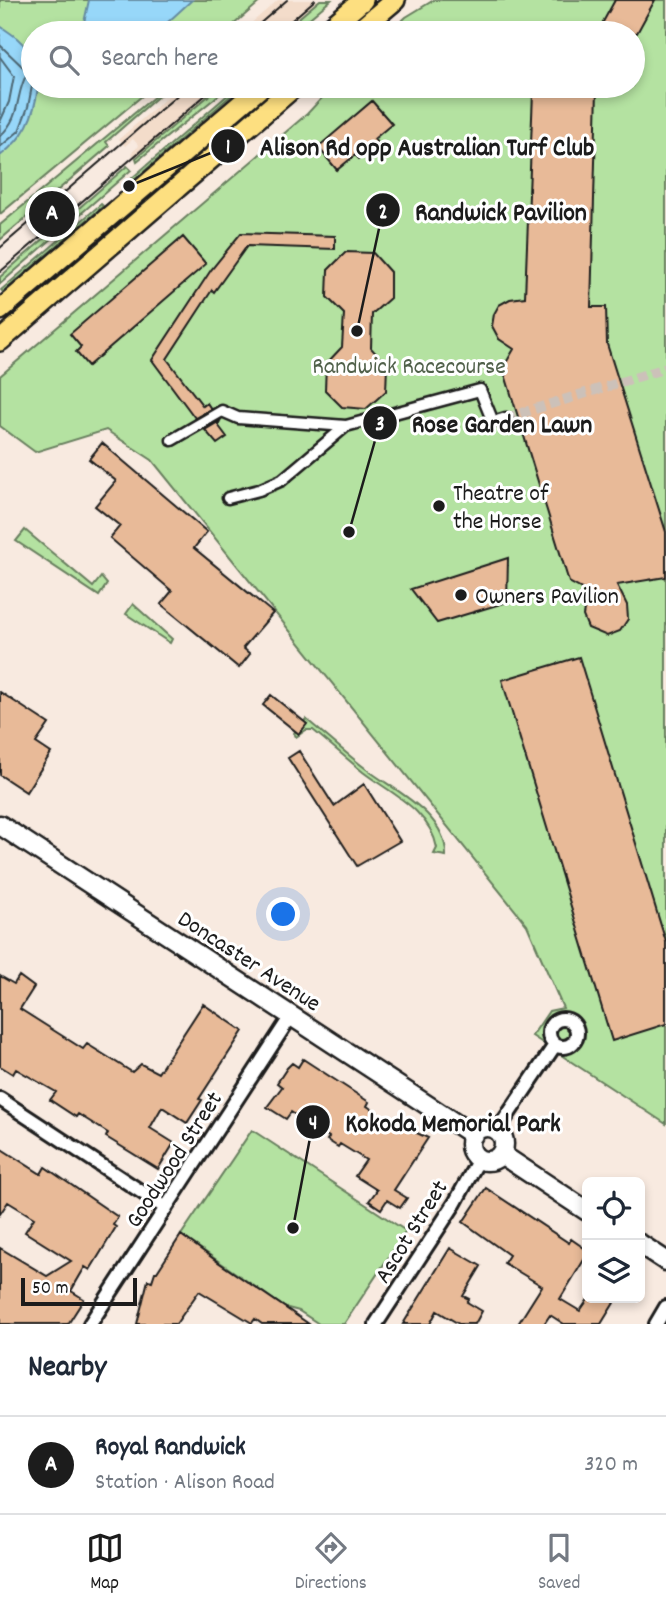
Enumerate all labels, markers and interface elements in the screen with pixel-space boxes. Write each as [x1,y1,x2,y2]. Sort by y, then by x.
search box [21,21,645,98]
icon: search [45,41,83,79]
text: Search here [101,41,219,78]
callout: Alison Rd opp Australian Turf Club [211,122,608,169]
text: Alison Rd opp Australian Turf Club [260,131,594,168]
text: 1 [226,134,230,164]
callout: Randwick Pavilion [366,187,601,234]
pin: A [29,188,75,240]
text: Randwick Pavilion [415,196,587,233]
text: 2 [378,199,388,229]
park label: Randwick Racecourse [312,351,506,385]
callout: Rose Garden Lawn [362,400,606,447]
text: Rose Garden Lawn [412,408,592,445]
text: 3 [375,411,385,441]
place label: Theatre of the Horse [453,478,549,540]
marker: Theatre of the Horse [431,498,447,514]
place label: Owners Pavilion [475,581,619,615]
marker: Owners Pavilion [453,587,469,603]
your location [266,897,300,931]
street label: Doncaster Avenue [170,903,327,1022]
street label: Goodwood Street [119,1086,233,1236]
callout: Kokoda Memorial Park [296,1098,574,1145]
text: Kokoda Memorial Park [345,1107,561,1144]
text: 4 [309,1110,317,1140]
street label: Ascot Street [367,1174,458,1291]
map controls [582,1177,645,1303]
button: locate [582,1177,645,1240]
button: layers [582,1240,645,1303]
scale bar [21,1275,136,1307]
text: 50 m [32,1276,69,1303]
text: Nearby [28,1348,106,1391]
text: Royal Randwick [95,1430,246,1467]
text: A [45,1449,57,1482]
text: 320 m [584,1449,638,1482]
text: Station · Alison Road [95,1467,275,1500]
tab: Map [86,1529,124,1598]
tab: Directions [295,1529,367,1598]
tab: Saved [538,1529,580,1598]

